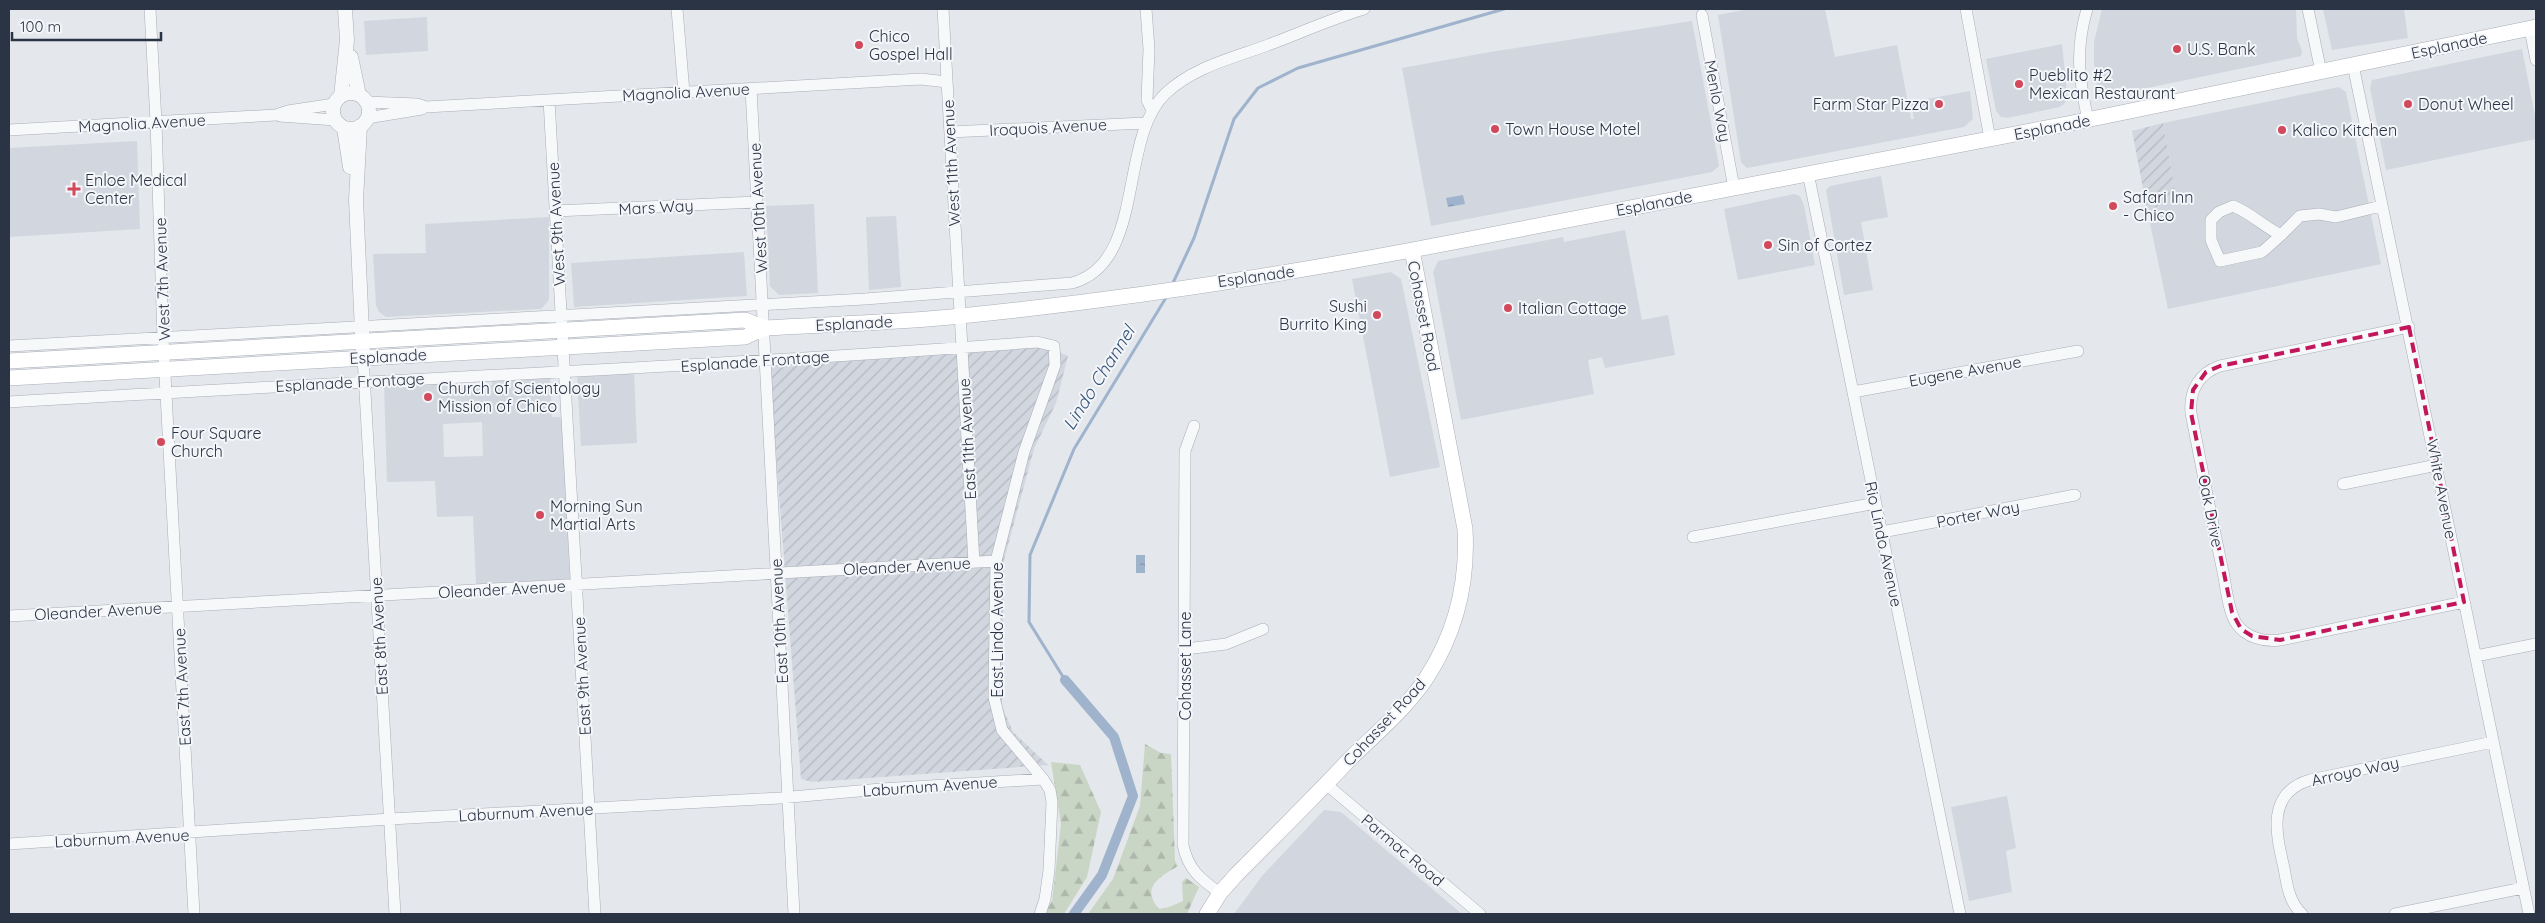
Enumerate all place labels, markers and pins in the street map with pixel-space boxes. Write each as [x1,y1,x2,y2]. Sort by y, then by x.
place label: Chico Gospel Hall [869,26,953,64]
marker: Chico Gospel Hall [853,39,865,51]
place label: U.S. Bank [2187,39,2255,59]
marker: U.S. Bank [2171,43,2183,55]
place label: Pueblito #2 Mexican Restaurant [2029,65,2176,103]
marker: Pueblito #2 Mexican Restaurant [2013,78,2025,90]
place label: Farm Star Pizza [1813,94,1929,114]
place label: Donut Wheel [2418,94,2514,114]
marker: Farm Star Pizza [1933,98,1945,110]
marker: Donut Wheel [2402,98,2414,110]
place label: Town House Motel [1505,119,1640,139]
place label: Kalico Kitchen [2292,120,2397,140]
marker: Town House Motel [1489,123,1501,135]
marker: Kalico Kitchen [2276,124,2288,136]
place label: Enloe Medical Center [85,170,187,208]
marker: Enloe Medical Center [67,182,81,196]
place label: Safari Inn - Chico [2123,187,2194,225]
marker: Safari Inn - Chico [2107,200,2119,212]
place label: Sin of Cortez [1778,235,1872,255]
marker: Sin of Cortez [1762,239,1774,251]
place label: Sushi Burrito King [1279,296,1367,334]
place label: Italian Cottage [1518,298,1627,318]
marker: Italian Cottage [1502,302,1514,314]
marker: Sushi Burrito King [1371,309,1383,321]
place label: Church of Scientology Mission of Chico [438,378,600,416]
marker: Church of Scientology Mission of Chico [422,391,434,403]
place label: Four Square Church [171,423,261,461]
marker: Four Square Church [155,436,167,448]
place label: Morning Sun Martial Arts [550,496,643,534]
marker: Morning Sun Martial Arts [534,509,546,521]

